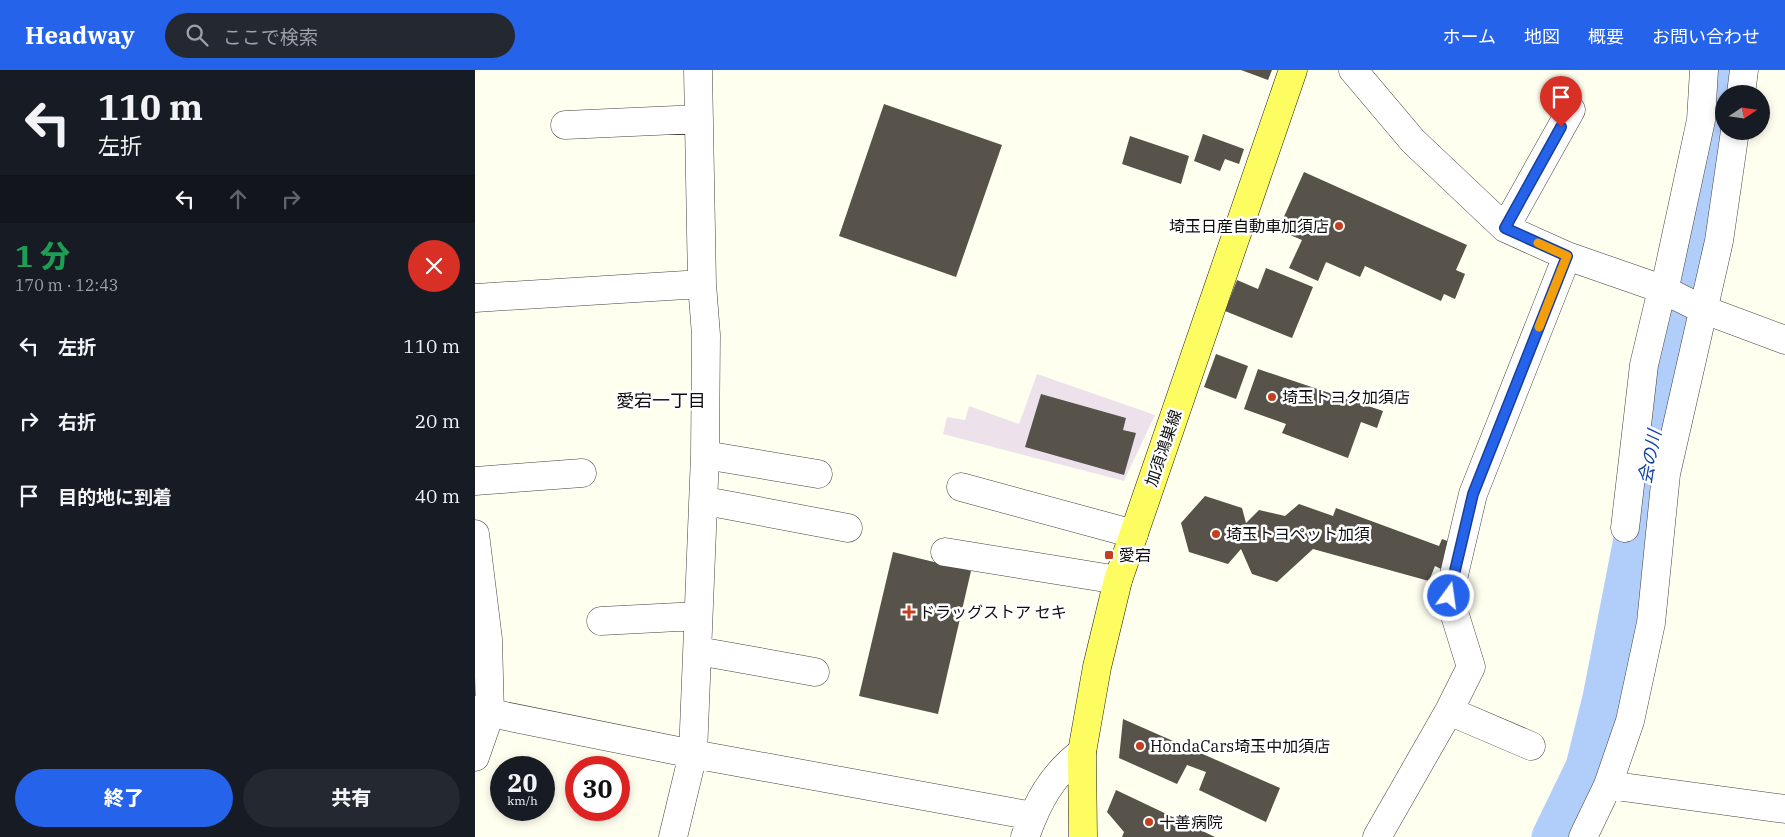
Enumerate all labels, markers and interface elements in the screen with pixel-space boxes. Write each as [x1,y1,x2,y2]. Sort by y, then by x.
search box [165,13,515,58]
text: Headway [25,19,135,51]
icon: search [183,21,211,49]
text: ここで検索 [223,25,318,49]
text: ホーム [1443,25,1496,48]
text: 地図 [1524,25,1560,48]
text: 概要 [1588,25,1624,48]
text: お問い合わせ [1652,25,1760,48]
pin [1540,76,1582,127]
icon: arrive [1547,83,1575,111]
text: 110 m [98,84,203,130]
north arrow [1715,85,1770,140]
map controls [1715,85,1770,140]
icon: left [15,90,80,155]
text: 左折 [98,131,142,160]
icon: left [171,185,199,213]
icon: ahead [224,185,252,213]
icon: right [277,185,305,213]
place label: 埼玉日産自動車加須店 [1169,216,1329,236]
marker: 埼玉日産自動車加須店 [1333,220,1345,232]
text: 1 分 [15,236,70,275]
button: close [408,240,460,292]
text: 170 m · 12:43 [15,275,118,295]
icon: left [15,332,43,360]
text: 110 m [403,334,460,358]
text: 左折 [58,335,96,359]
place label: 埼玉トヨタ加須店 [1282,387,1410,407]
district label: 愛宕一丁目 [616,389,706,412]
marker: 埼玉トヨタ加須店 [1266,391,1278,403]
icon: right [15,407,43,435]
street label: 加須鴻巣線 [1141,407,1185,489]
text: 20 m [415,409,460,433]
text: 右折 [58,410,96,434]
water label: 会の川 [1633,426,1666,486]
icon: arrive [15,482,43,510]
text: 40 m [415,484,460,508]
text: 目的地に到着 [58,485,172,509]
place label: 埼玉トヨペット加須 [1226,524,1370,544]
marker: 埼玉トヨペット加須 [1210,528,1222,540]
place label: 愛宕 [1119,545,1151,565]
marker: 愛宕 [1103,549,1115,561]
position arrow [1422,569,1474,621]
place label: ドラッグストア セキ [919,602,1067,622]
marker: ドラッグストア セキ [903,606,915,618]
place label: HondaCars埼玉中加須店 [1150,736,1330,756]
marker: HondaCars埼玉中加須店 [1134,740,1146,752]
speed limit sign: 30 [565,756,630,821]
text: 20 [507,766,538,799]
button: 終了 [15,769,233,827]
button: 共有 [243,769,460,827]
text: km/h [507,793,538,808]
place label: 十善病院 [1159,812,1223,832]
marker: 十善病院 [1143,816,1155,828]

